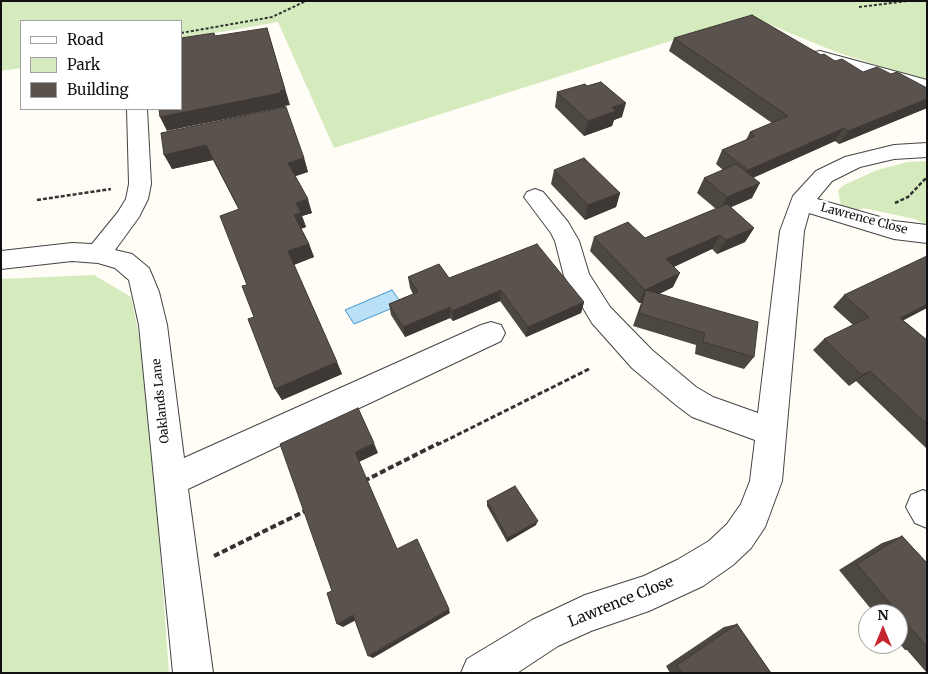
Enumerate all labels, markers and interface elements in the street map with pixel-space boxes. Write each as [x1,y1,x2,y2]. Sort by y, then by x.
legend [20,20,182,110]
text: Road [67,30,103,49]
text: Park [67,55,100,74]
text: Building [67,80,129,99]
street label: Lawrence Close [819,200,909,238]
street label: Oaklands Lane [149,358,173,444]
street label: Lawrence Close [566,573,676,631]
north arrow [858,604,908,654]
text: N [877,606,889,624]

